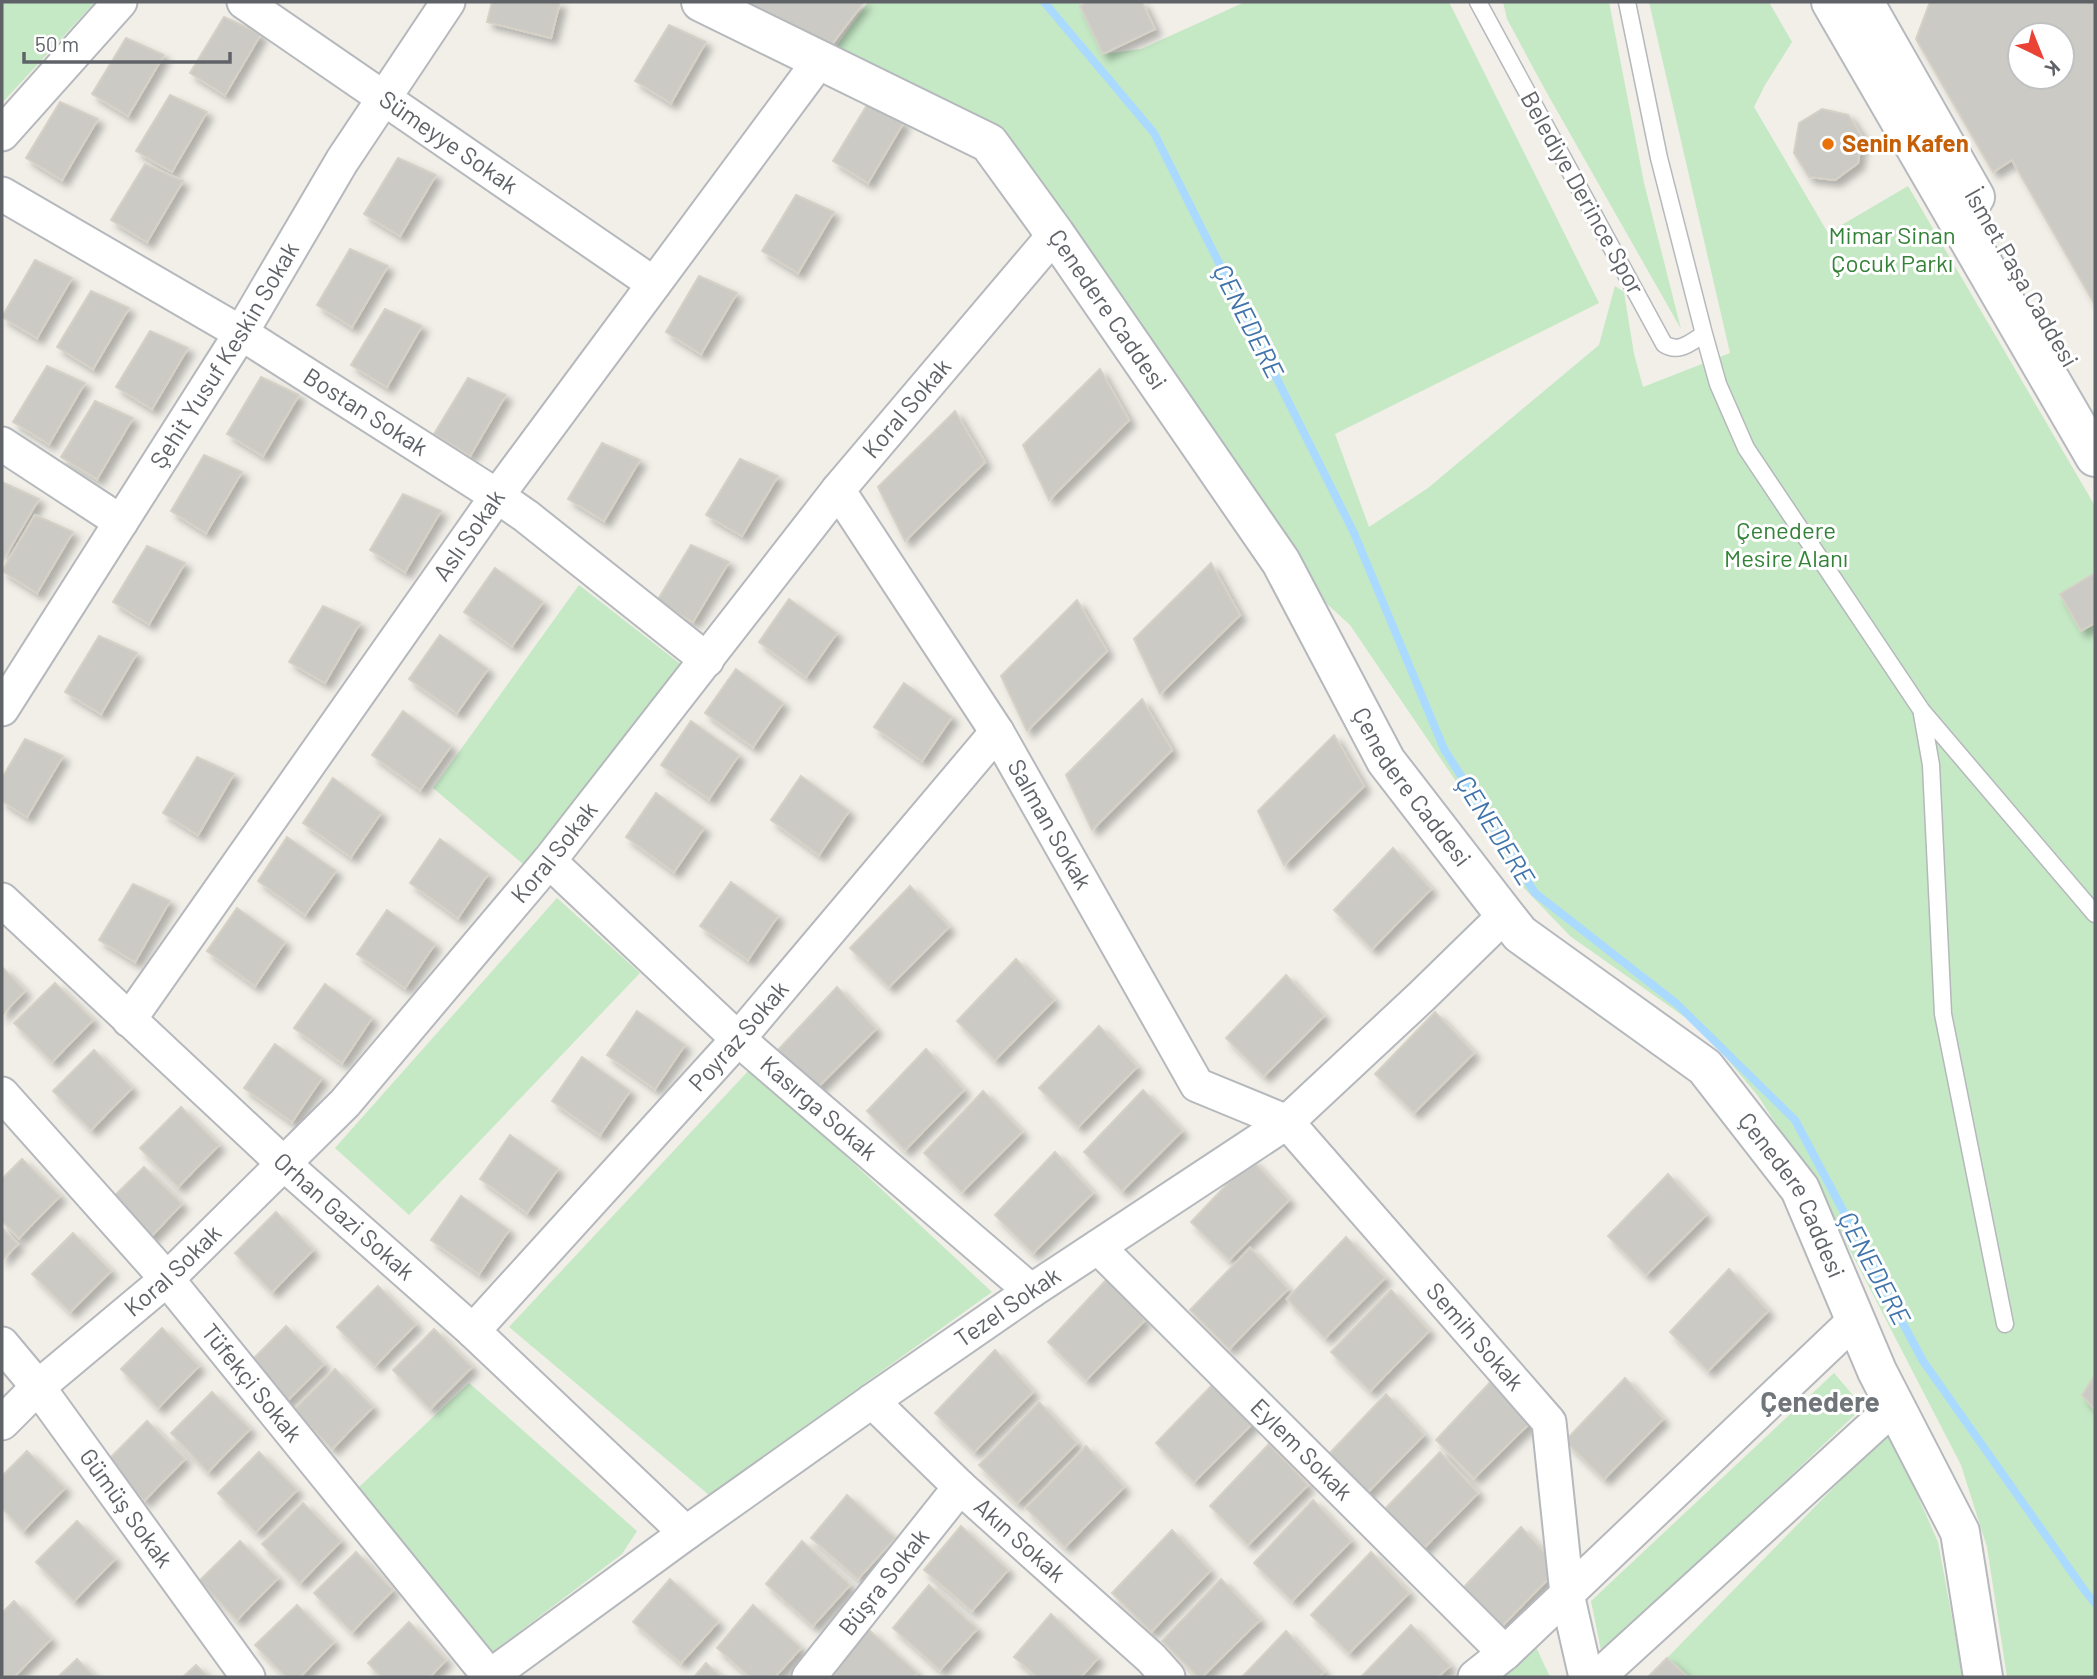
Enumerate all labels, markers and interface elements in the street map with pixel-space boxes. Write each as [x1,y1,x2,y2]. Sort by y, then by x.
scale bar [24,21,231,65]
north arrow [2006,21,2076,91]
text: 50 m [35,31,79,56]
text: K [2041,56,2065,81]
street label: Sümeyye Sokak [374,84,524,199]
street label: Belediye Derince Spor [1515,86,1651,299]
place label: Senin Kafen [1842,128,1969,157]
marker: Senin Kafen [1820,136,1836,152]
street label: İsmet Paşa Caddesi [1959,183,2085,372]
park label: Mimar Sinan Çocuk Parkı [1828,220,1956,277]
street label: Çenedere Caddesi [1043,223,1174,395]
street label: Şehit Yusuf Keskin Sokak [143,236,304,473]
water label: ÇENEDERE [1207,258,1292,383]
street label: Koral Sokak [855,352,956,463]
street label: Bostan Sokak [299,361,434,461]
street label: Aslı Sokak [426,483,510,586]
park label: Çenedere Mesire Alanı [1724,515,1848,572]
street label: Çenedere Caddesi [1347,702,1478,872]
street label: Salman Sokak [1002,754,1099,894]
water label: ÇENEDERE [1450,768,1543,891]
street label: Koral Sokak [504,795,603,908]
street label: Poyraz Sokak [682,974,794,1097]
street label: Kasırga Sokak [755,1049,884,1166]
street label: Çenedere Caddesi [1733,1106,1852,1282]
street label: Orhan Gazi Sokak [268,1146,421,1286]
water label: ÇENEDERE [1833,1205,1918,1330]
street label: Koral Sokak [118,1218,227,1322]
street label: Tezel Sokak [948,1260,1065,1353]
street label: Semih Sokak [1421,1276,1531,1396]
street label: Tüfekçi Sokak [196,1317,309,1447]
district label: Çenedere [1760,1384,1880,1418]
street label: Eylem Sokak [1245,1392,1359,1505]
street label: Gümüş Sokak [74,1442,180,1573]
street label: Akın Sokak [969,1491,1072,1588]
street label: Büşra Sokak [832,1522,934,1641]

